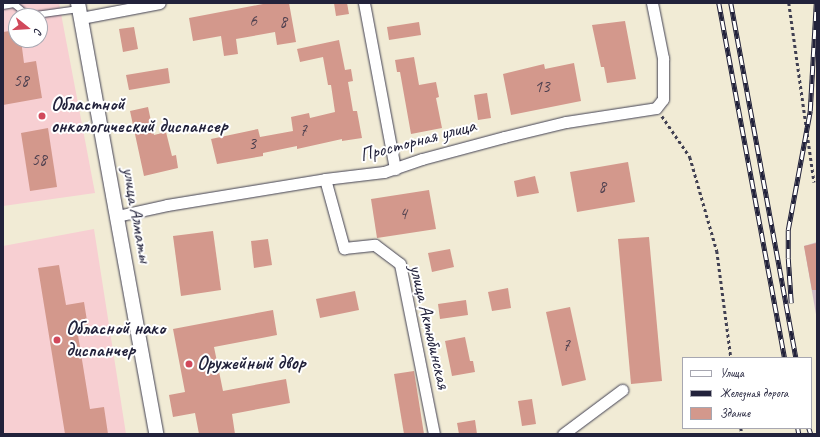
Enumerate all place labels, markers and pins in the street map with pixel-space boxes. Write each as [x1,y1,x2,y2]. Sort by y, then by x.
place label: Областной онкологический диспансер [51,94,228,138]
marker: Областной онкологический диспансер [36,110,48,122]
place label: Обласной нако диспанчер [66,318,165,362]
marker: Обласной нако диспанчер [51,334,63,346]
place label: Оружейный двор [197,353,306,375]
marker: Оружейный двор [184,359,194,369]

